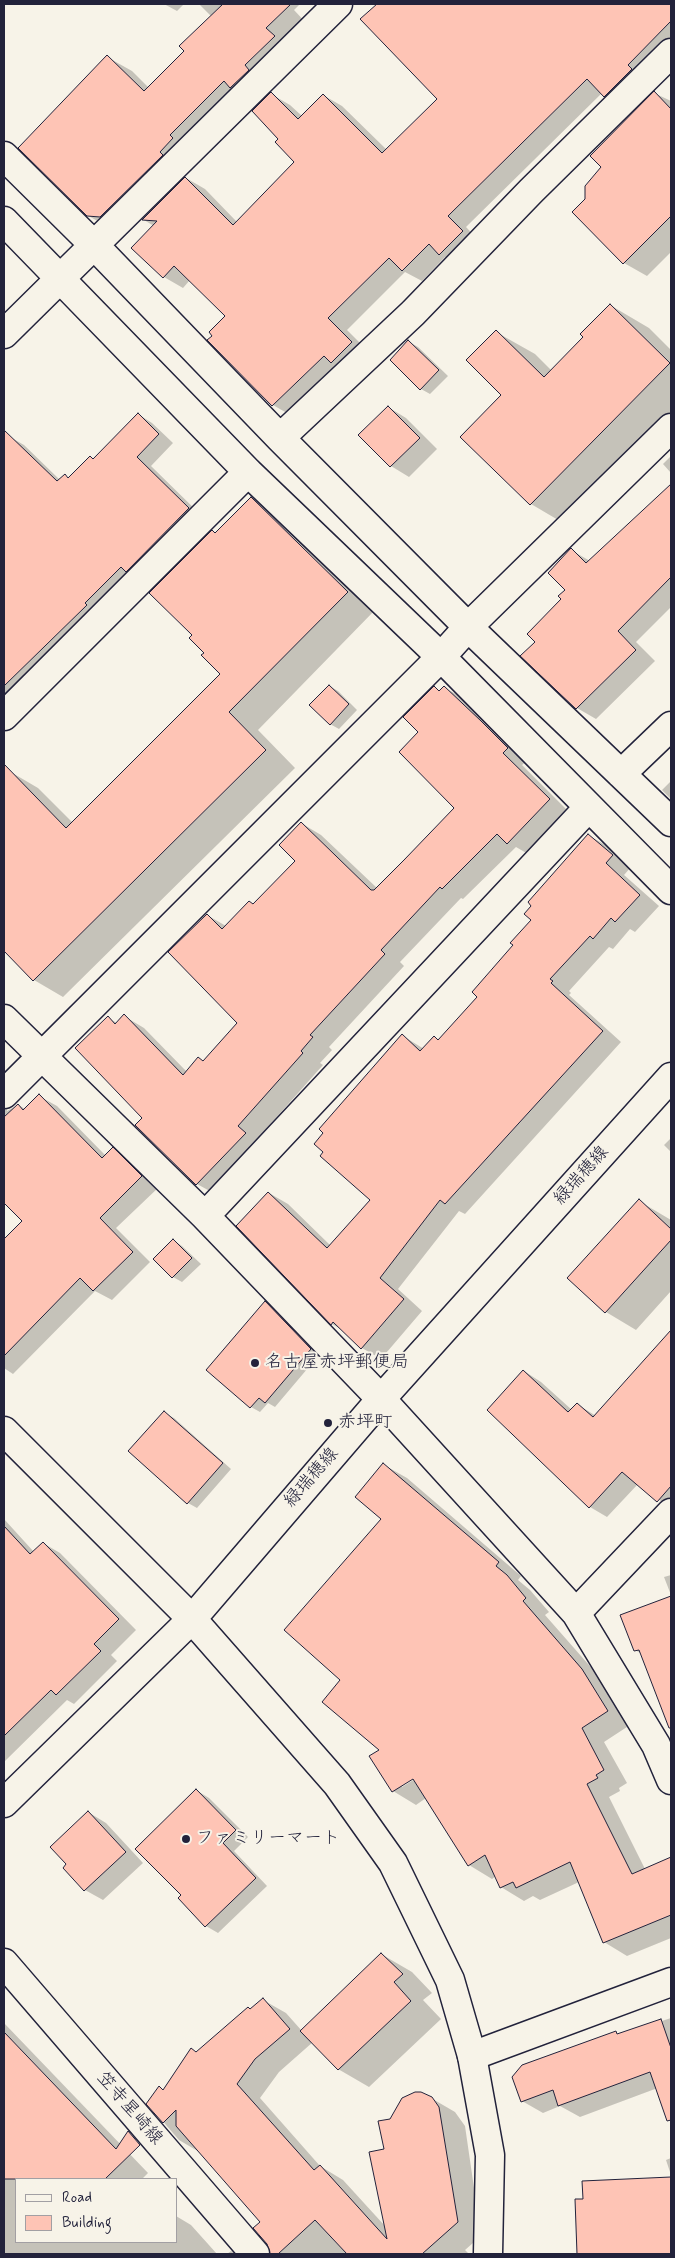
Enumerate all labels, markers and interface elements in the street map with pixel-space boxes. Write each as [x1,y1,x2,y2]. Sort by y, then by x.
street label: 緑瑞穂線 [550,1142,614,1210]
place label: 名古屋赤坪郵便局 [265,1352,409,1374]
marker: 名古屋赤坪郵便局 [249,1357,261,1369]
place label: 赤坪町 [338,1412,392,1434]
marker: 赤坪町 [322,1417,334,1429]
street label: 緑瑞穂線 [280,1444,344,1512]
place label: ファミリーマート [196,1828,340,1850]
marker: ファミリーマート [180,1833,192,1845]
street label: 笠寺星崎線 [91,2068,167,2150]
legend [15,2178,178,2243]
text: Road [62,2188,92,2208]
text: Building [62,2213,112,2233]

